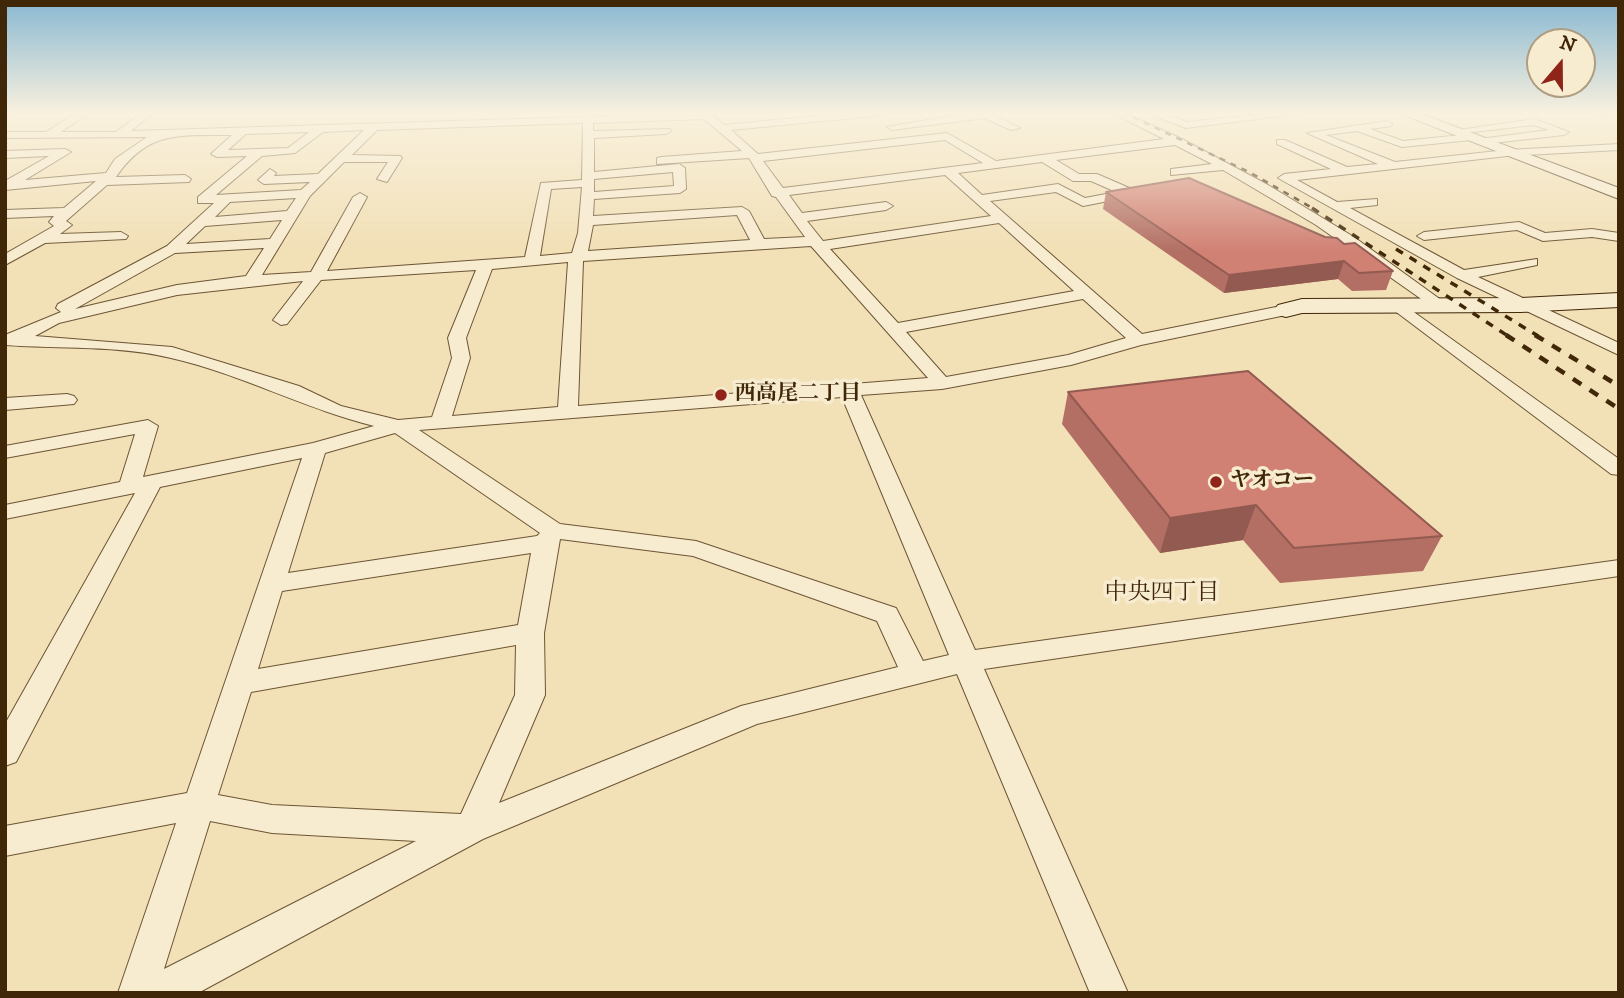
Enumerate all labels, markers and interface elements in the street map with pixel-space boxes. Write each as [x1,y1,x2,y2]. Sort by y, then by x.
north arrow [1526,28,1596,98]
text: N [1556,31,1579,58]
place label: 西高尾二丁目 [735,382,861,408]
marker: 西高尾二丁目 [713,387,729,403]
place label: ヤオコー [1230,469,1314,495]
marker: ヤオコー [1208,474,1224,490]
district label: 中央四丁目 [1105,580,1219,608]

